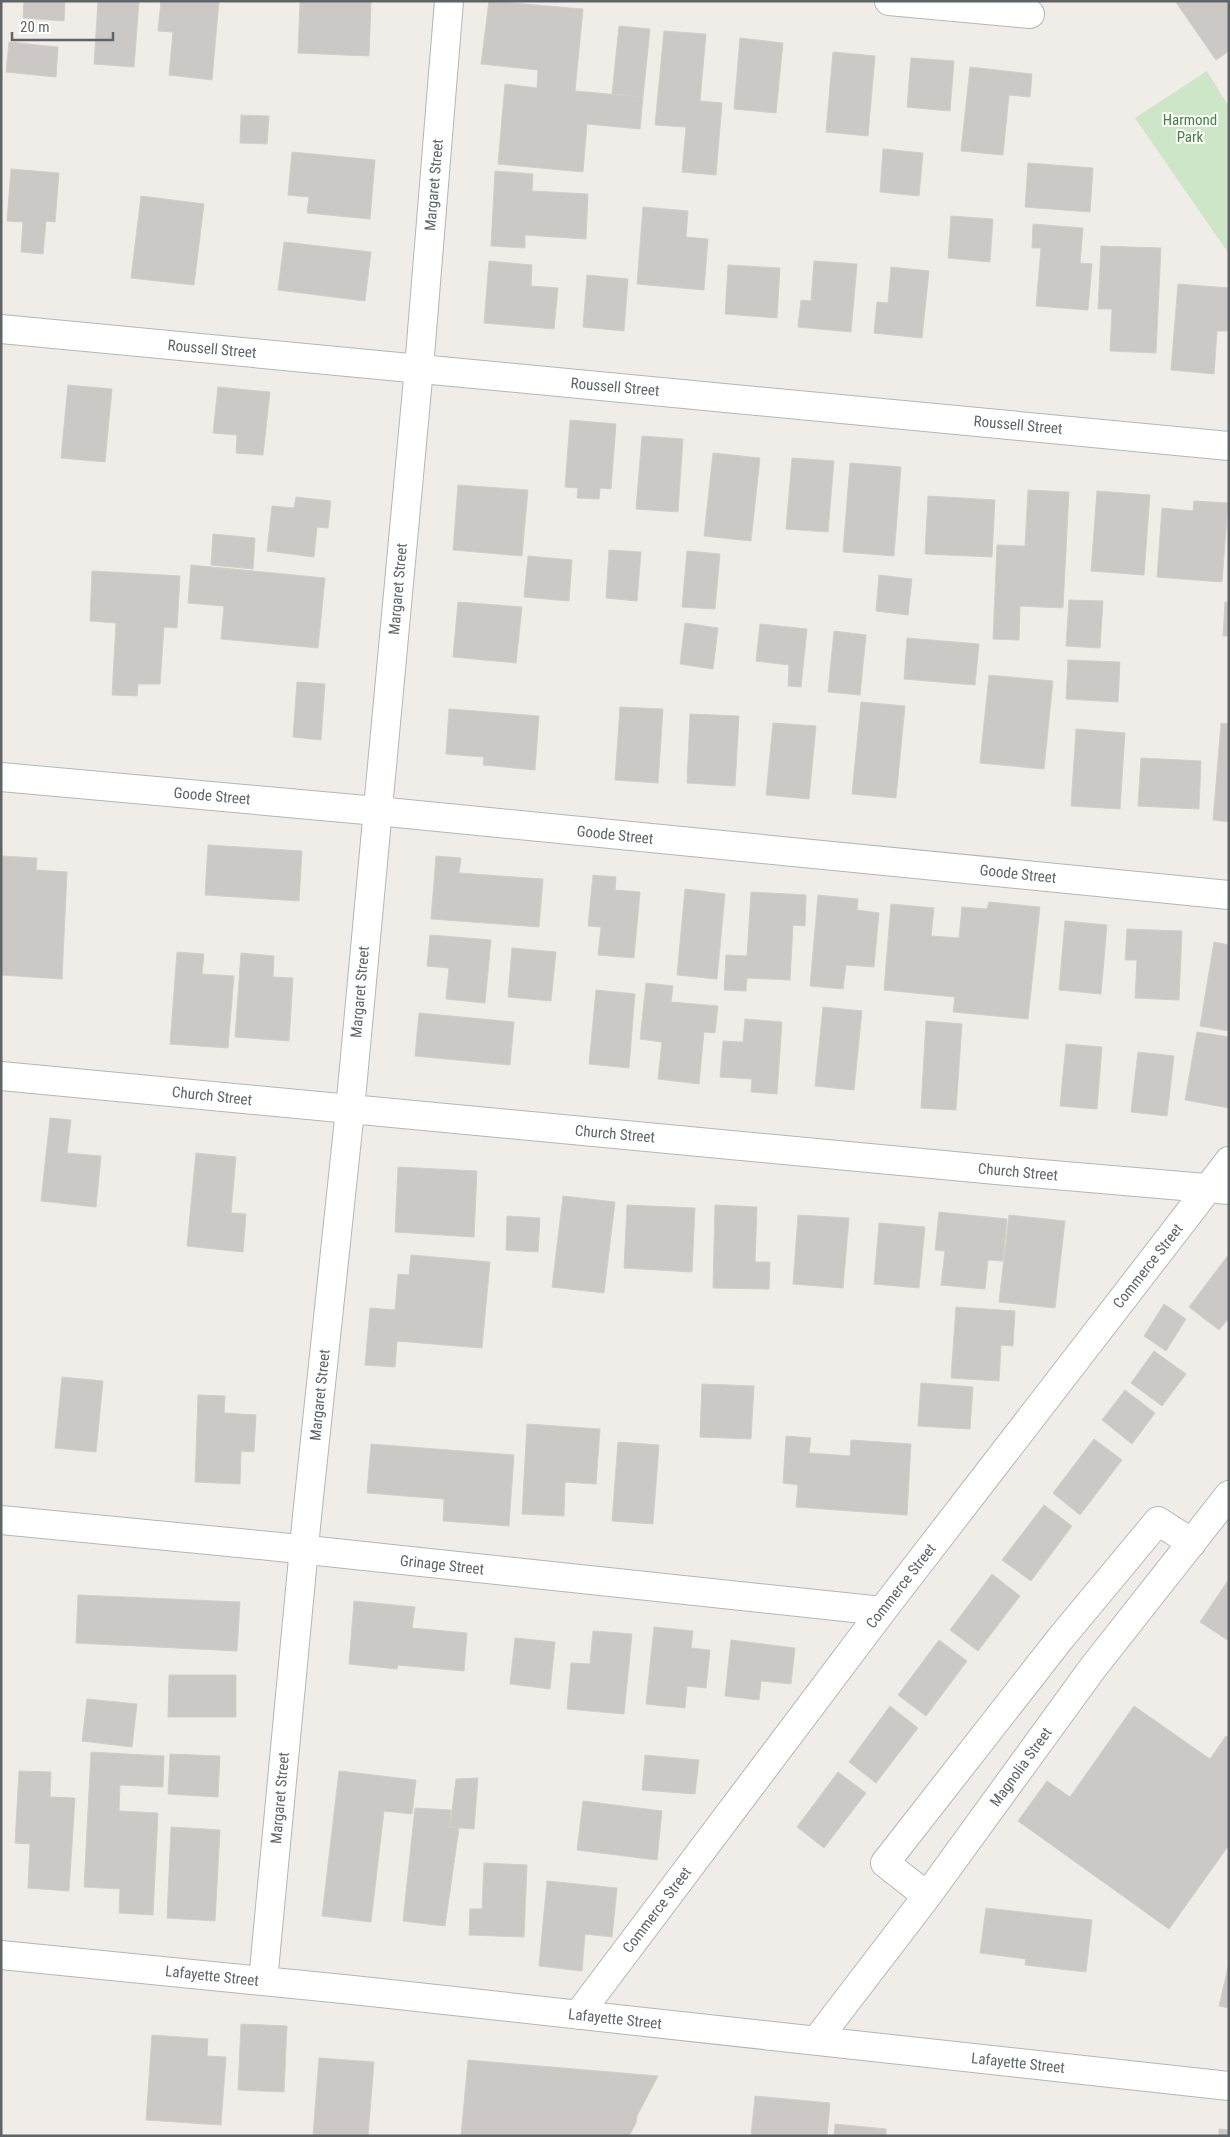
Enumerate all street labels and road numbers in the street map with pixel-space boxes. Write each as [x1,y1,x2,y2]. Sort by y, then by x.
street label: Margaret Street [421,138,447,232]
street label: Roussell Street [167,336,257,362]
street label: Roussell Street [570,374,660,400]
street label: Roussell Street [973,412,1063,438]
street label: Margaret Street [385,542,411,636]
street label: Goode Street [173,784,251,808]
street label: Goode Street [576,822,654,848]
street label: Goode Street [979,861,1057,887]
street label: Margaret Street [347,945,373,1039]
street label: Church Street [171,1083,253,1109]
street label: Church Street [574,1122,656,1146]
street label: Church Street [977,1160,1059,1184]
street label: Commerce Street [1109,1220,1187,1312]
street label: Margaret Street [306,1348,334,1442]
street label: Commerce Street [862,1540,940,1632]
street label: Grinage Street [399,1552,485,1578]
street label: Magnolia Street [986,1724,1056,1810]
street label: Margaret Street [267,1751,293,1845]
street label: Commerce Street [619,1864,695,1956]
street label: Lafayette Street [164,1962,260,1990]
street label: Lafayette Street [567,2005,663,2033]
street label: Lafayette Street [970,2049,1066,2077]

